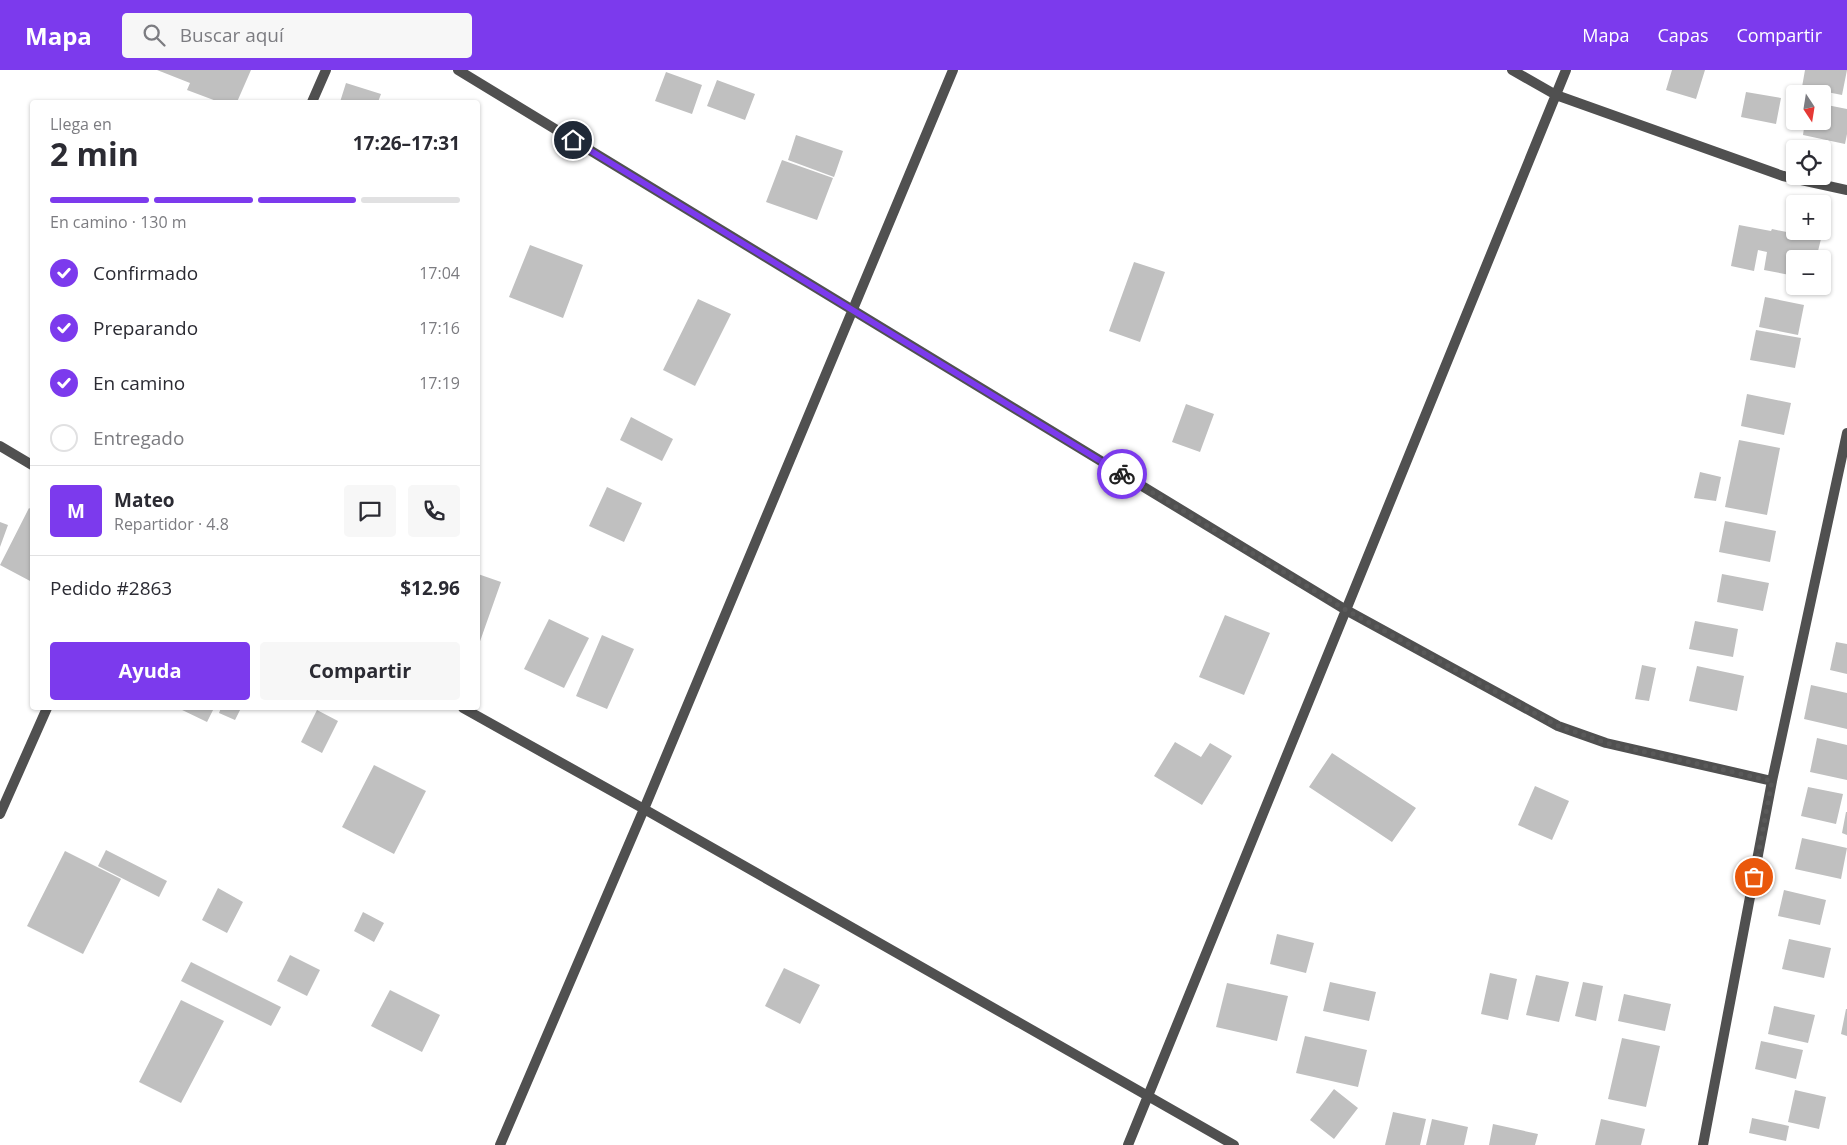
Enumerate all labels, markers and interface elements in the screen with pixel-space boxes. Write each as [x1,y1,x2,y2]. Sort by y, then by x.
search box [122,13,472,58]
text: Mapa [25,19,92,52]
icon: search [140,21,168,49]
text: Buscar aquí [180,22,284,48]
text: Mapa [1582,23,1630,47]
text: Capas [1658,23,1708,47]
text: Compartir [1736,23,1822,47]
north arrow [1786,85,1831,130]
map controls [1786,85,1831,295]
text: Llega en [50,113,112,135]
pin [552,119,594,161]
icon: home [559,126,587,154]
text: 17:26–17:31 [353,130,460,156]
text: 2 min [50,132,139,175]
button: locate [1786,140,1831,185]
button: + [1786,195,1831,240]
text: En camino · 130 m [50,211,187,233]
button: − [1786,250,1831,295]
icon: check [50,259,78,287]
text: Confirmado [93,260,198,286]
text: 17:04 [419,262,460,284]
icon: check [50,314,78,342]
text: Preparando [93,315,198,341]
text: 17:16 [419,317,460,339]
icon: check [50,369,78,397]
text: En camino [93,370,185,396]
text: 17:19 [419,372,460,394]
text: Entregado [93,425,184,451]
courier [1097,449,1147,499]
icon: bike [1108,460,1136,488]
button: chat [344,485,396,537]
button: phone [408,485,460,537]
text: Mateo [114,487,175,513]
text: M [67,498,85,524]
text: Repartidor · 4.8 [114,513,229,535]
text: Pedido #2863 [50,575,172,601]
text: $12.96 [400,575,460,601]
button: Ayuda [50,642,250,700]
button: Compartir [260,642,460,700]
pin [1733,856,1775,898]
icon: bag [1740,863,1768,891]

